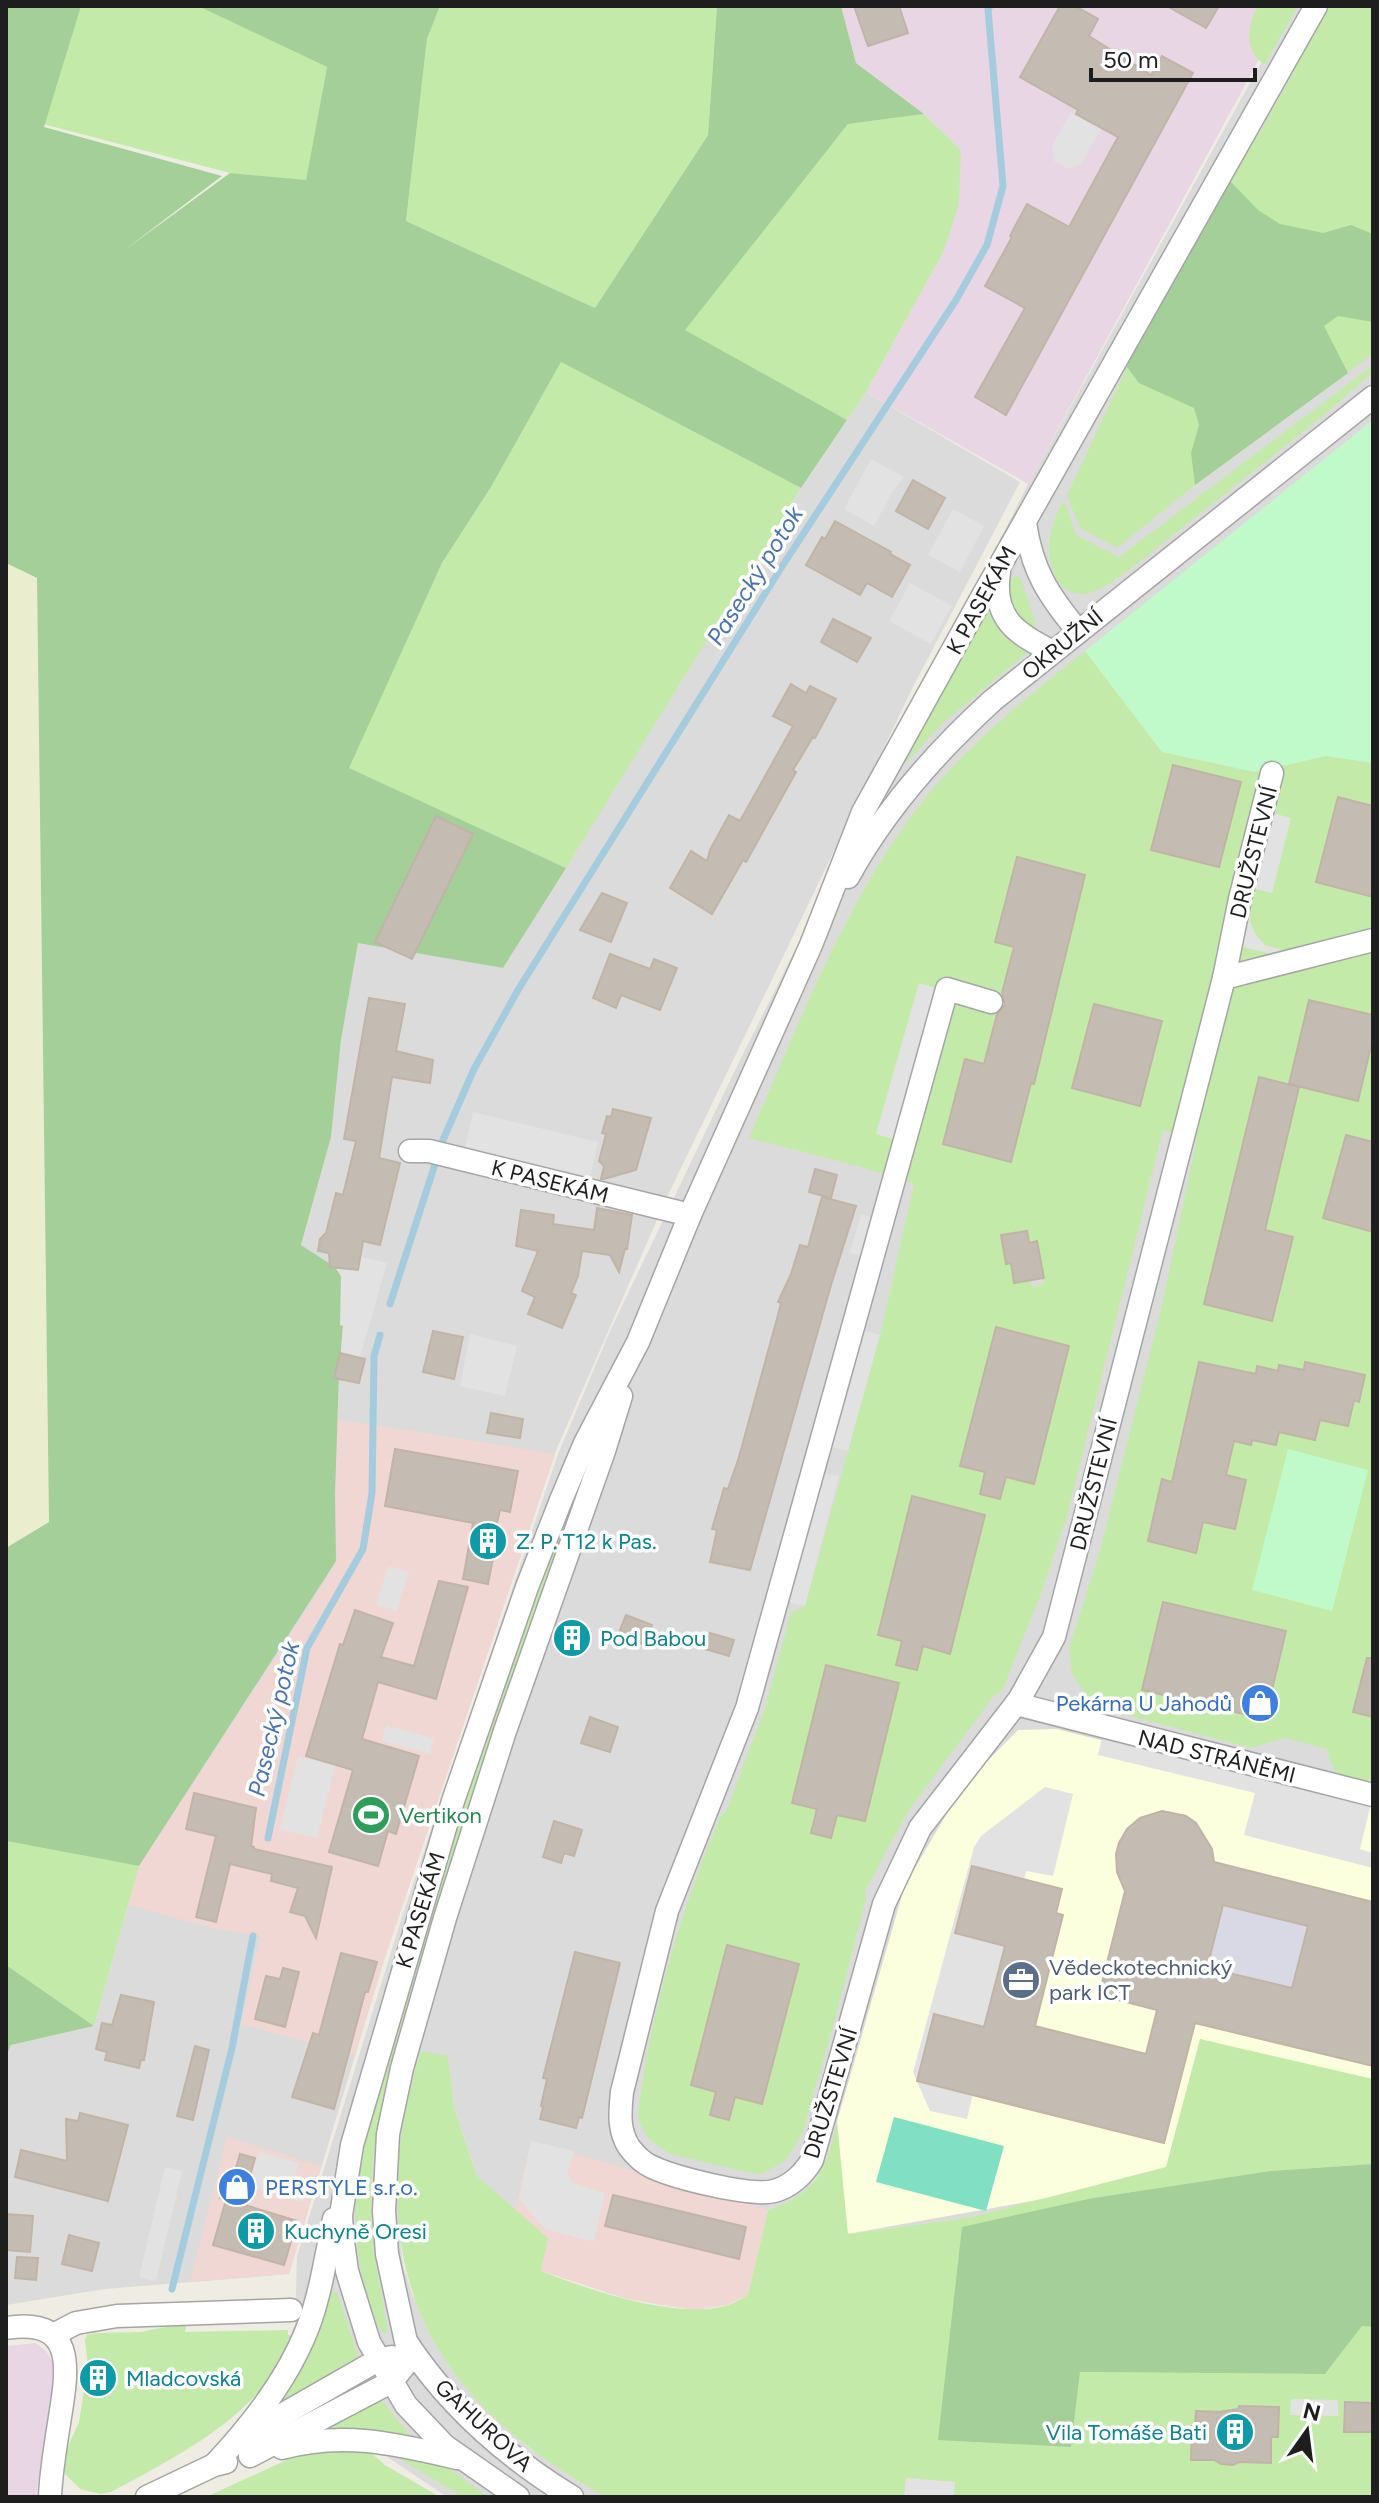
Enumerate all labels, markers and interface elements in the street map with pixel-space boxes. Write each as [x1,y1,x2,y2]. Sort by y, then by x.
scale bar [1091,32,1255,82]
text: 50 m [1103,45,1159,74]
water label: Pasecký potok [700,500,810,651]
street label: K PASEKÁM [941,541,1022,659]
street label: OKRUŽNÍ [1016,603,1109,685]
street label: DRUŽSTEVNÍ [1224,782,1283,921]
street label: K PASEKÁM [488,1154,611,1209]
street label: DRUŽSTEVNÍ [1064,1414,1123,1553]
building icon: Z. P. T12 k Pas. [467,1520,509,1562]
place label: Z. P. T12 k Pas. [516,1528,657,1555]
building icon: Pod Babou [551,1617,593,1659]
place label: Pod Babou [600,1625,706,1652]
water label: Pasecký potok [242,1637,306,1799]
shop icon: Pekárna U Jahodů [1239,1682,1281,1724]
place label: Pekárna U Jahodů [1056,1690,1232,1717]
street label: NAD STRÁNĚMI [1135,1724,1298,1789]
sports icon: Vertikon [350,1794,392,1836]
place label: Vertikon [399,1802,482,1829]
street label: K PASEKÁM [390,1849,451,1971]
place label: Vědeckotechnický park ICT [1049,1954,1233,2006]
office icon: Vědeckotechnický park ICT [1000,1959,1042,2001]
street label: DRUŽSTEVNÍ [798,2023,863,2162]
shop icon: PERSTYLE s.r.o. [216,2166,258,2208]
place label: PERSTYLE s.r.o. [265,2174,418,2201]
building icon: Kuchyně Oresi [235,2210,277,2252]
place label: Kuchyně Oresi [284,2218,427,2245]
building icon: Mladcovská [77,2357,119,2399]
place label: Mladcovská [126,2365,241,2392]
street label: GAHUROVA [429,2373,538,2477]
north arrow [1267,2391,1347,2471]
text: N [1300,2397,1323,2427]
building icon: Vila Tomáše Bati [1214,2411,1256,2453]
place label: Vila Tomáše Bati [1046,2419,1207,2446]

